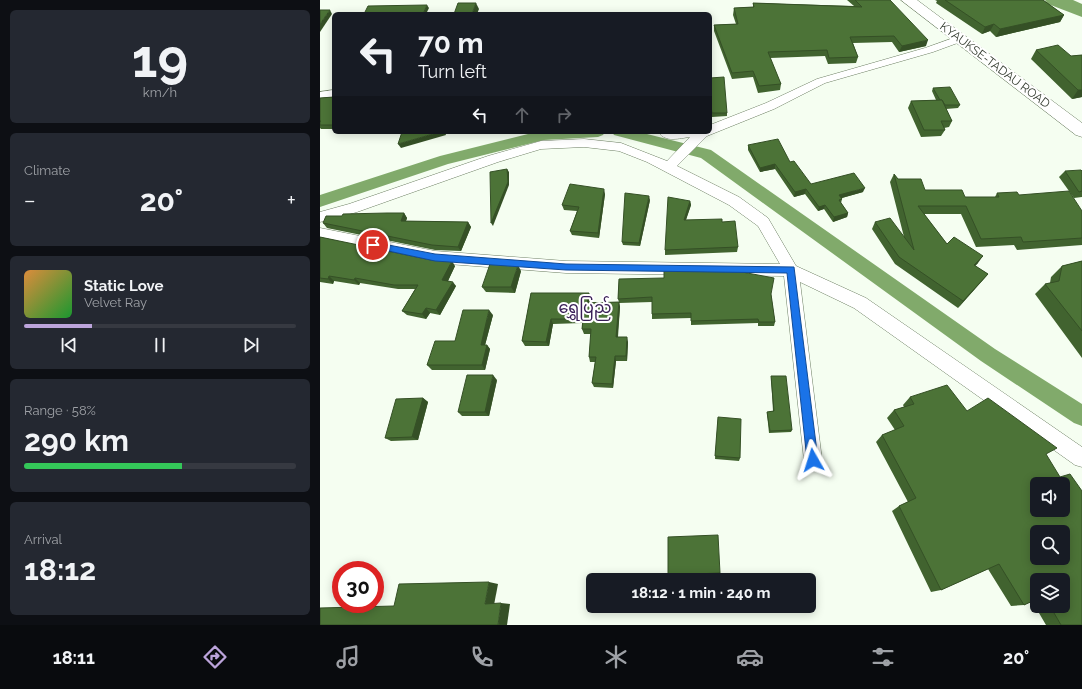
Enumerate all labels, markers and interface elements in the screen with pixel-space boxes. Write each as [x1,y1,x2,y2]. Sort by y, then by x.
street label: KYAUKSE-TADAU ROAD [937,19,1053,111]
text: 70 m [418,27,484,60]
text: 19 [132,28,188,89]
icon: left [352,28,404,80]
text: Turn left [418,61,487,82]
text: km/h [143,85,177,100]
icon: left [469,104,491,126]
icon: ahead [511,104,533,126]
icon: right [553,104,575,126]
text: Climate [24,163,70,178]
text: 20° [140,183,183,218]
text: − [24,187,36,213]
text: + [287,187,296,213]
pin [356,228,390,262]
icon: arrive [362,234,384,256]
text: Static Love [84,277,163,295]
text: Velvet Ray [84,295,147,310]
district label: ရွှေပြည် [558,296,612,321]
icon: previous [58,334,80,356]
icon: pause [149,334,171,356]
icon: next [240,334,262,356]
text: Range · 58% [24,403,96,418]
text: 290 km [24,423,129,458]
position arrow [792,439,834,481]
map controls [1030,477,1070,613]
button: sound [1030,477,1070,517]
button: search [1030,525,1070,565]
text: Arrival [24,532,62,547]
text: 18:12 [24,552,96,587]
speed limit sign: 30 [332,561,384,613]
button: layers [1030,573,1070,613]
text: 18:12 · 1 min · 240 m [632,584,770,602]
icon: directions [201,643,229,671]
icon: music [334,643,362,671]
icon: phone [468,643,496,671]
icon: climate [602,643,630,671]
icon: car [736,643,764,671]
icon: filters [869,643,897,671]
text: 18:11 [53,647,95,668]
text: 20° [1003,647,1029,668]

